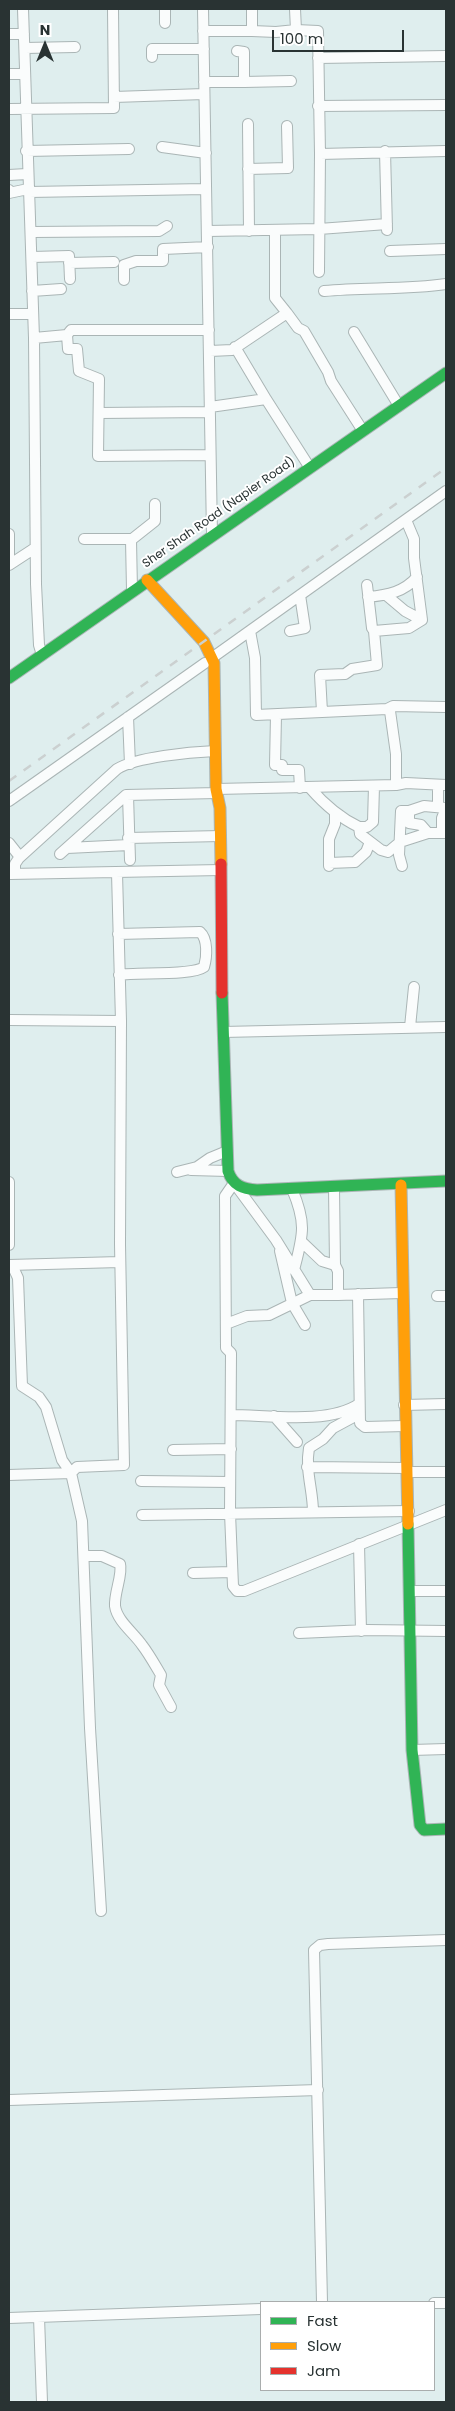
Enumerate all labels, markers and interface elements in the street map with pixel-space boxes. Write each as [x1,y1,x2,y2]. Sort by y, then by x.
north arrow [20,20,70,70]
text: N [40,20,50,40]
scale bar [275,20,408,52]
text: 100 m [280,28,323,49]
street label: Sher Shah Road (Napier Road) [140,455,298,571]
legend [260,2301,435,2391]
text: Fast [307,2310,338,2331]
text: Slow [307,2335,341,2356]
text: Jam [307,2360,341,2381]

